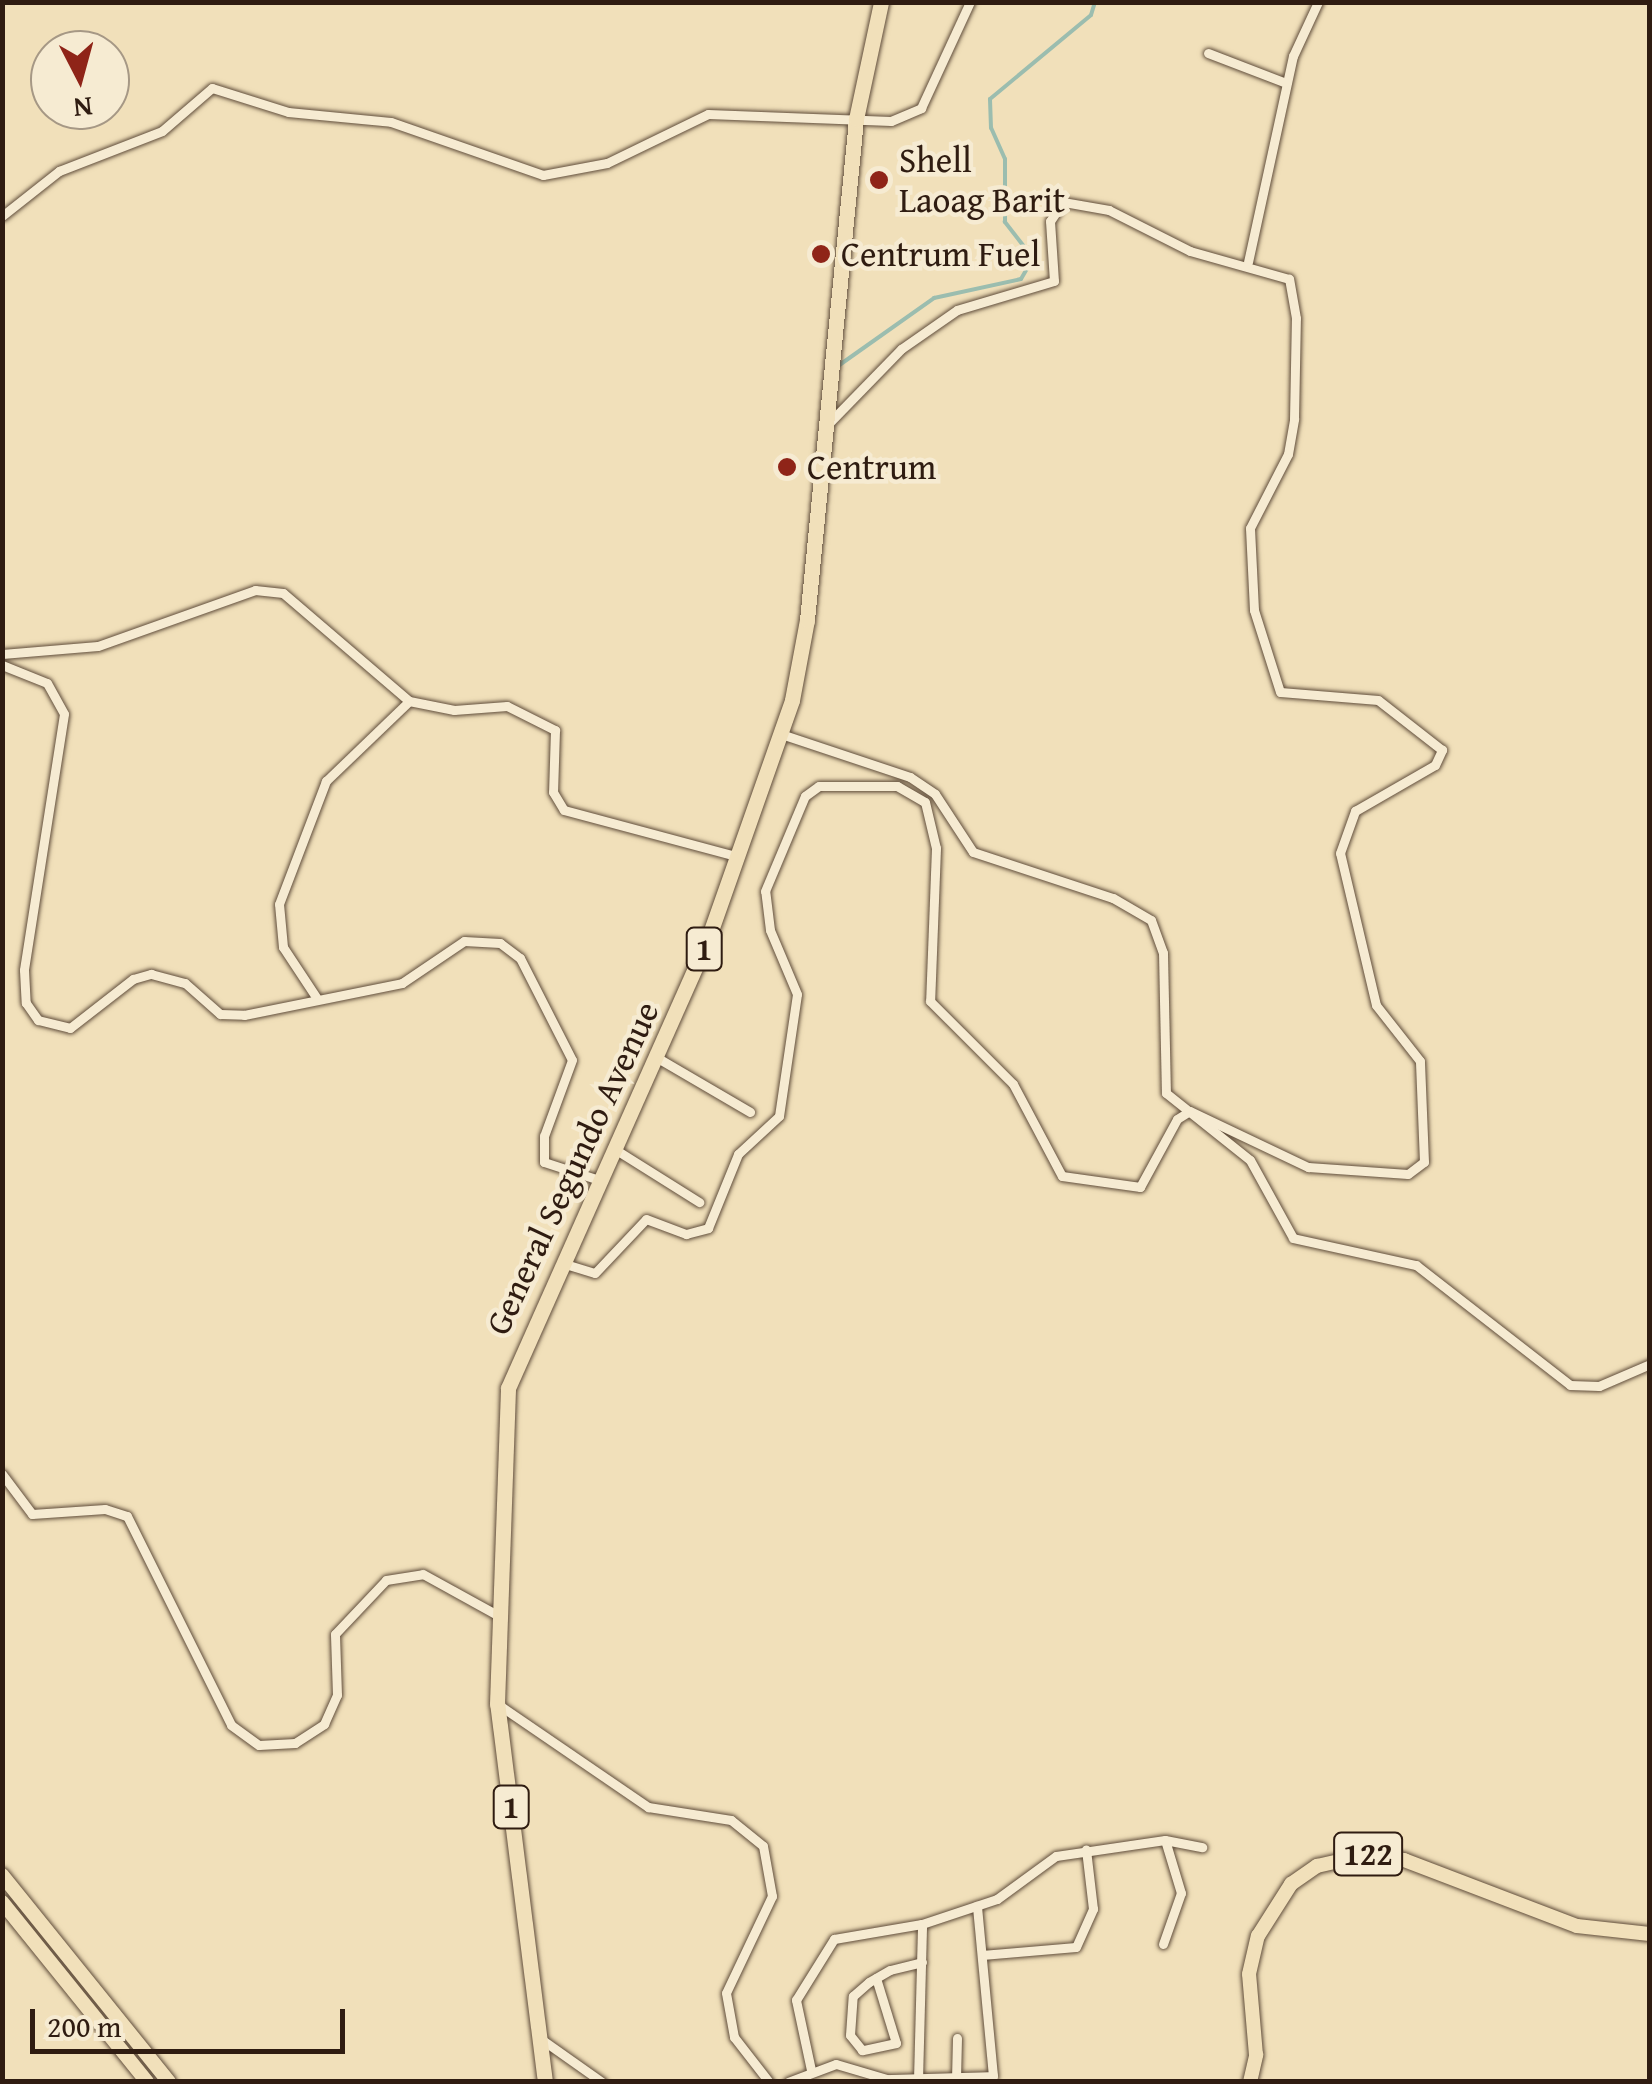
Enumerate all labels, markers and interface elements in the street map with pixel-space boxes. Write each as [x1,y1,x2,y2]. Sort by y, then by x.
north arrow [30,30,130,130]
text: N [72,87,94,130]
place label: Shell Laoag Barit [899,139,1065,221]
marker: Shell Laoag Barit [868,169,890,191]
place label: Centrum Fuel [841,233,1040,275]
marker: Centrum Fuel [810,243,832,265]
place label: Centrum [807,446,936,488]
marker: Centrum [776,456,798,478]
road number: 1 [684,922,724,976]
street label: General Segundo Avenue [476,995,668,1341]
road number: 1 [491,1780,531,1834]
road number: 122 [1333,1827,1403,1881]
scale bar [35,1989,350,2051]
text: 200 m [47,2004,121,2048]

